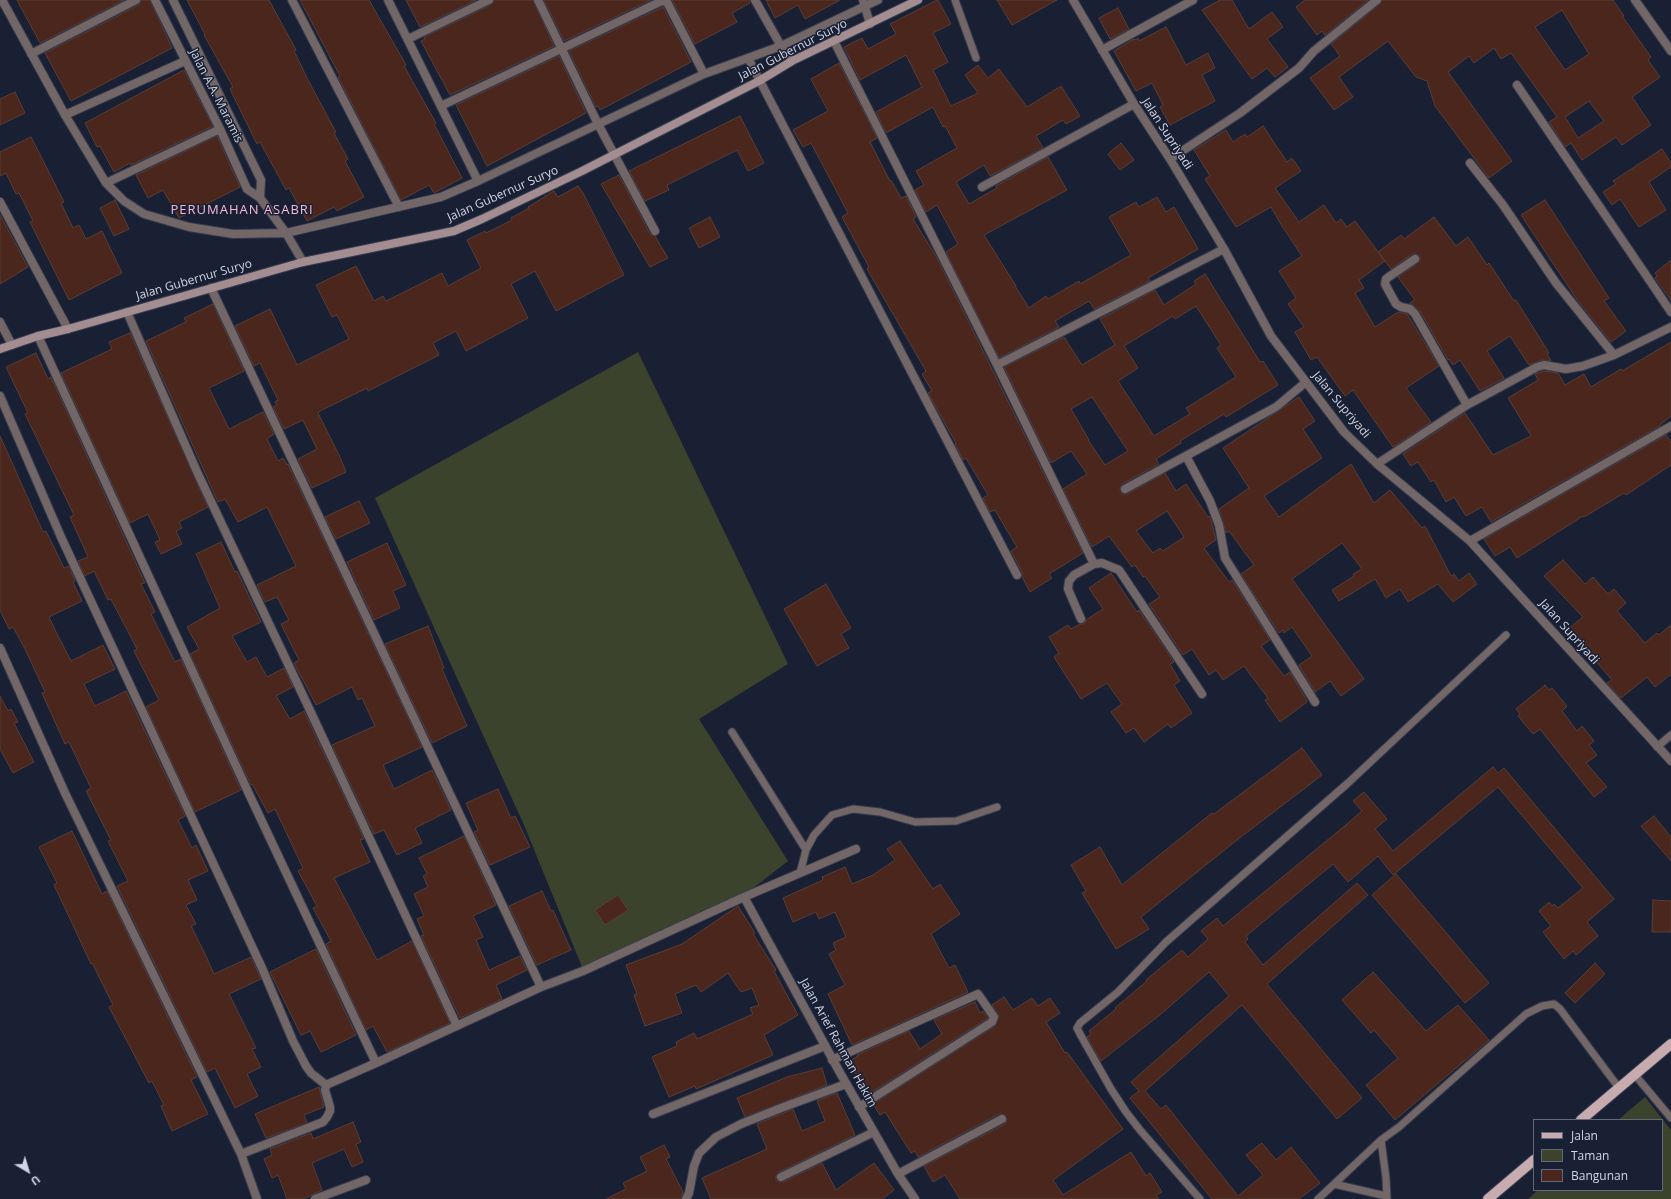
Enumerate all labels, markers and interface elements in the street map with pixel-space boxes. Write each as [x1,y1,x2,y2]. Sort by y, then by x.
street label: Jalan Gubernur Suryo [736,16,850,84]
street label: Jalan A.A. Maramis [186,47,246,145]
street label: Jalan Supriyadi [1139,96,1195,172]
street label: Jalan Gubernur Suryo [445,163,561,225]
district label: PERUMAHAN ASABRI [170,202,314,218]
street label: Jalan Gubernur Suryo [134,257,254,303]
street label: Jalan Supriyadi [1309,369,1373,441]
street label: Jalan Supriyadi [1536,597,1602,667]
street label: Jalan Arief Rahman Hakim [797,976,879,1110]
legend [1533,1119,1663,1191]
text: Jalan [1571,1127,1598,1144]
text: Taman [1571,1147,1609,1164]
north arrow [8,1151,48,1191]
text: Bangunan [1571,1167,1628,1184]
text: U [28,1172,44,1189]

